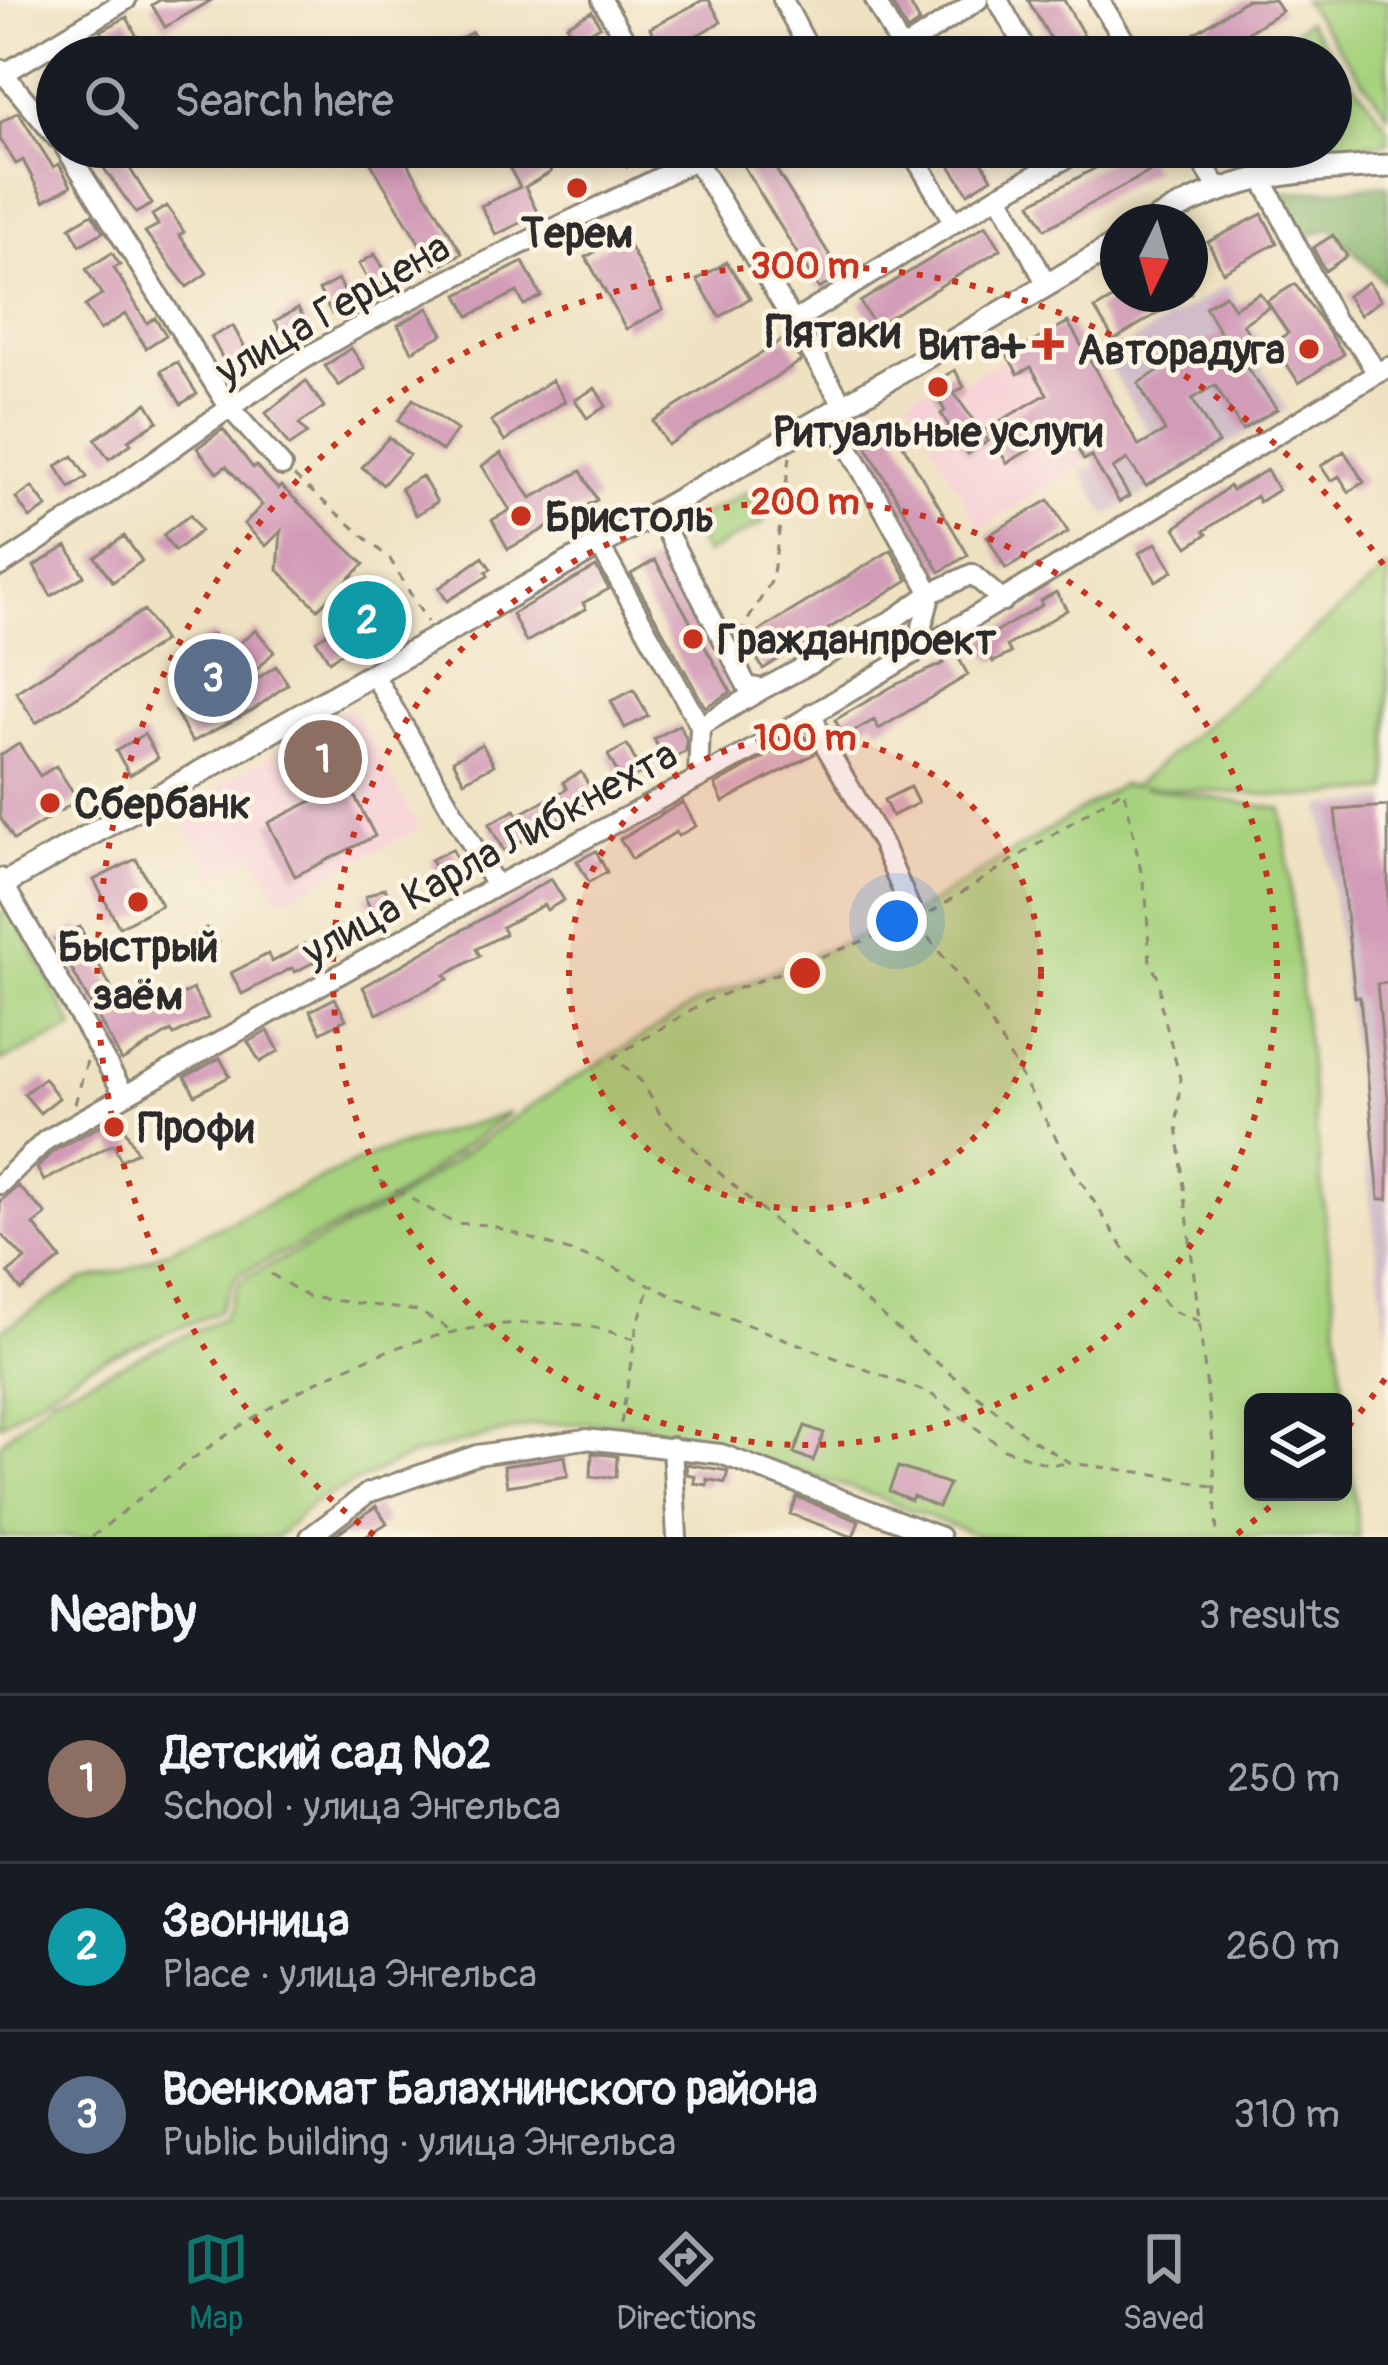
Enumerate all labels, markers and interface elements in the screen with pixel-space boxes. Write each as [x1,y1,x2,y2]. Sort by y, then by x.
search box [36,36,1352,168]
icon: search [78,69,144,135]
text: Search here [174,74,394,130]
marker: Терем [564,175,590,201]
north arrow [1100,204,1208,312]
place label: Терем [521,208,633,260]
street label: улица Герцена [206,222,459,398]
text: 300 m [750,244,860,289]
district label: Пятаки [766,305,900,361]
place label: Вита+ [917,320,1026,372]
place label: Авторадуга [1077,325,1285,377]
marker: Вита+ [1035,331,1061,357]
marker: Авторадуга [1296,336,1322,362]
marker: Ритуальные услуги [925,374,951,400]
place label: Ритуальные услуги [773,407,1103,459]
text: 200 m [750,480,860,525]
place label: Бристоль [545,492,714,544]
marker: Бристоль [508,503,534,529]
pin: 2 [328,575,406,665]
place label: Гражданпроект [717,615,997,667]
marker: Гражданпроект [680,626,706,652]
pin: 3 [174,633,252,723]
pin: 1 [284,714,362,804]
text: 100 m [753,716,857,761]
street label: улица Карла Либкнехта [292,729,687,979]
place label: Сбербанк [74,779,251,831]
marker: Сбербанк [37,790,63,816]
marker: Быстрый заём [125,889,151,915]
your location [867,891,927,951]
place label: Быстрый заём [58,922,218,1022]
centre of rings [784,952,826,994]
place label: Профи [138,1103,254,1155]
marker: Профи [101,1114,127,1140]
map controls [1244,1393,1352,1501]
button: layers [1244,1393,1352,1501]
text: Nearby [48,1583,196,1647]
text: 3 results [1199,1591,1340,1640]
text: Детский сад №2 [162,1726,492,1782]
text: 1 [79,1754,95,1803]
text: 250 m [1227,1754,1340,1803]
text: School · улица Энгельса [162,1782,561,1831]
text: Звонница [162,1894,349,1950]
text: 2 [76,1922,98,1971]
text: 260 m [1226,1922,1340,1971]
text: Place · улица Энгельса [162,1950,537,1999]
text: Военкомат Балахнинского района [162,2062,817,2118]
text: 3 [76,2090,98,2139]
text: 310 m [1233,2090,1340,2139]
text: Public building · улица Энгельса [162,2118,676,2167]
tab: Map [183,2226,249,2339]
tab: Directions [616,2226,756,2339]
tab: Saved [1123,2226,1205,2339]

